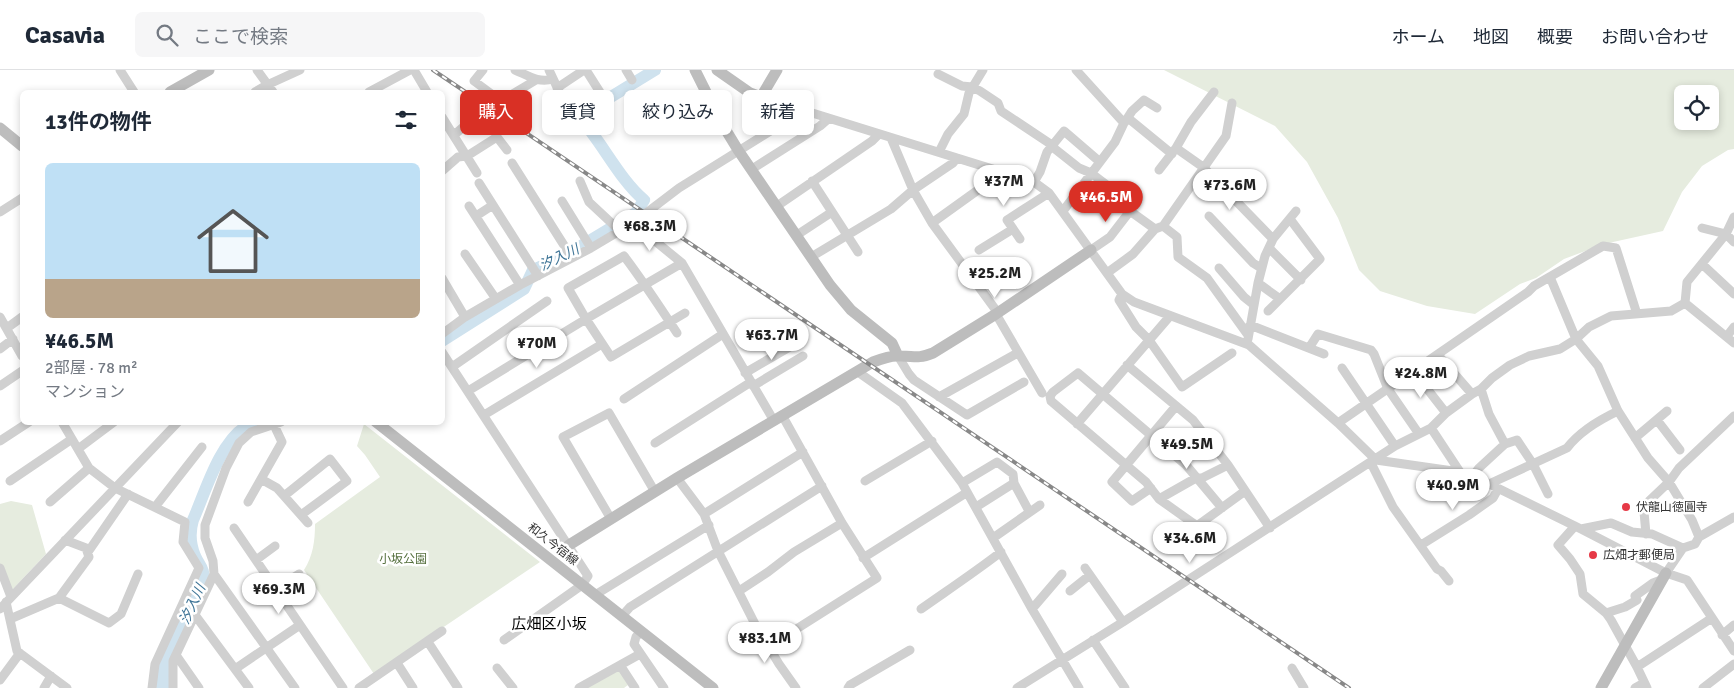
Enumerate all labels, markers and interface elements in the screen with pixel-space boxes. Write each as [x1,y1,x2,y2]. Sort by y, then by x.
search box [135,12,485,57]
text: Casavia [25,20,105,50]
icon: search [153,21,181,49]
text: ここで検索 [193,25,288,49]
text: ホーム [1392,26,1445,48]
text: 地図 [1473,26,1509,48]
text: 概要 [1537,26,1573,48]
text: お問い合わせ [1601,26,1709,48]
map controls [1674,85,1719,130]
button: locate [1674,85,1719,130]
chip: 購入 [460,90,532,135]
chip: 賃貸 [542,90,614,135]
chip: 絞り込み [624,90,732,135]
chip: 新着 [742,90,814,135]
icon: filters [392,106,420,134]
text: 13件の物件 [45,109,152,135]
pin: ¥37M [974,164,1034,207]
pin: ¥73.6M [1189,168,1271,211]
text: ¥37M [984,171,1024,191]
text: ¥73.6M [1204,175,1256,195]
pin: ¥46.5M [1065,180,1147,223]
text: ¥46.5M [1080,187,1132,207]
icon: home [188,196,278,286]
pin: ¥68.3M [609,210,691,252]
text: ¥68.3M [624,216,676,236]
water label: 汐入川 [537,240,584,274]
pin: ¥25.2M [954,256,1036,299]
text: ¥25.2M [969,263,1021,283]
pin: ¥63.7M [731,318,813,361]
text: ¥63.7M [746,325,798,345]
pin: ¥70M [507,326,567,369]
text: ¥46.5M [45,328,114,354]
text: ¥70M [517,333,557,353]
pin: ¥24.8M [1380,356,1462,399]
text: 2部屋 · 78 m² [45,358,138,378]
text: ¥24.8M [1395,363,1447,383]
text: マンション [45,382,125,402]
pin: ¥49.5M [1146,428,1228,470]
text: ¥49.5M [1161,434,1213,454]
pin: ¥40.9M [1412,468,1494,511]
text: ¥40.9M [1427,475,1479,495]
place label: 伏龍山徳圓寺 [1636,500,1708,515]
marker: 伏龍山徳圓寺 [1620,501,1632,513]
street label: 和久今宿線 [524,520,581,569]
pin: ¥34.6M [1149,522,1231,564]
text: ¥34.6M [1164,528,1216,548]
place label: 広畑才郵便局 [1603,548,1675,563]
marker: 広畑才郵便局 [1587,549,1599,561]
park label: 小坂公園 [379,552,427,567]
pin: ¥69.3M [238,572,320,615]
text: ¥69.3M [253,579,305,599]
water label: 汐入川 [176,580,210,627]
district label: 広畑区小坂 [511,615,587,633]
pin: ¥83.1M [724,622,806,664]
text: ¥83.1M [739,628,791,648]

